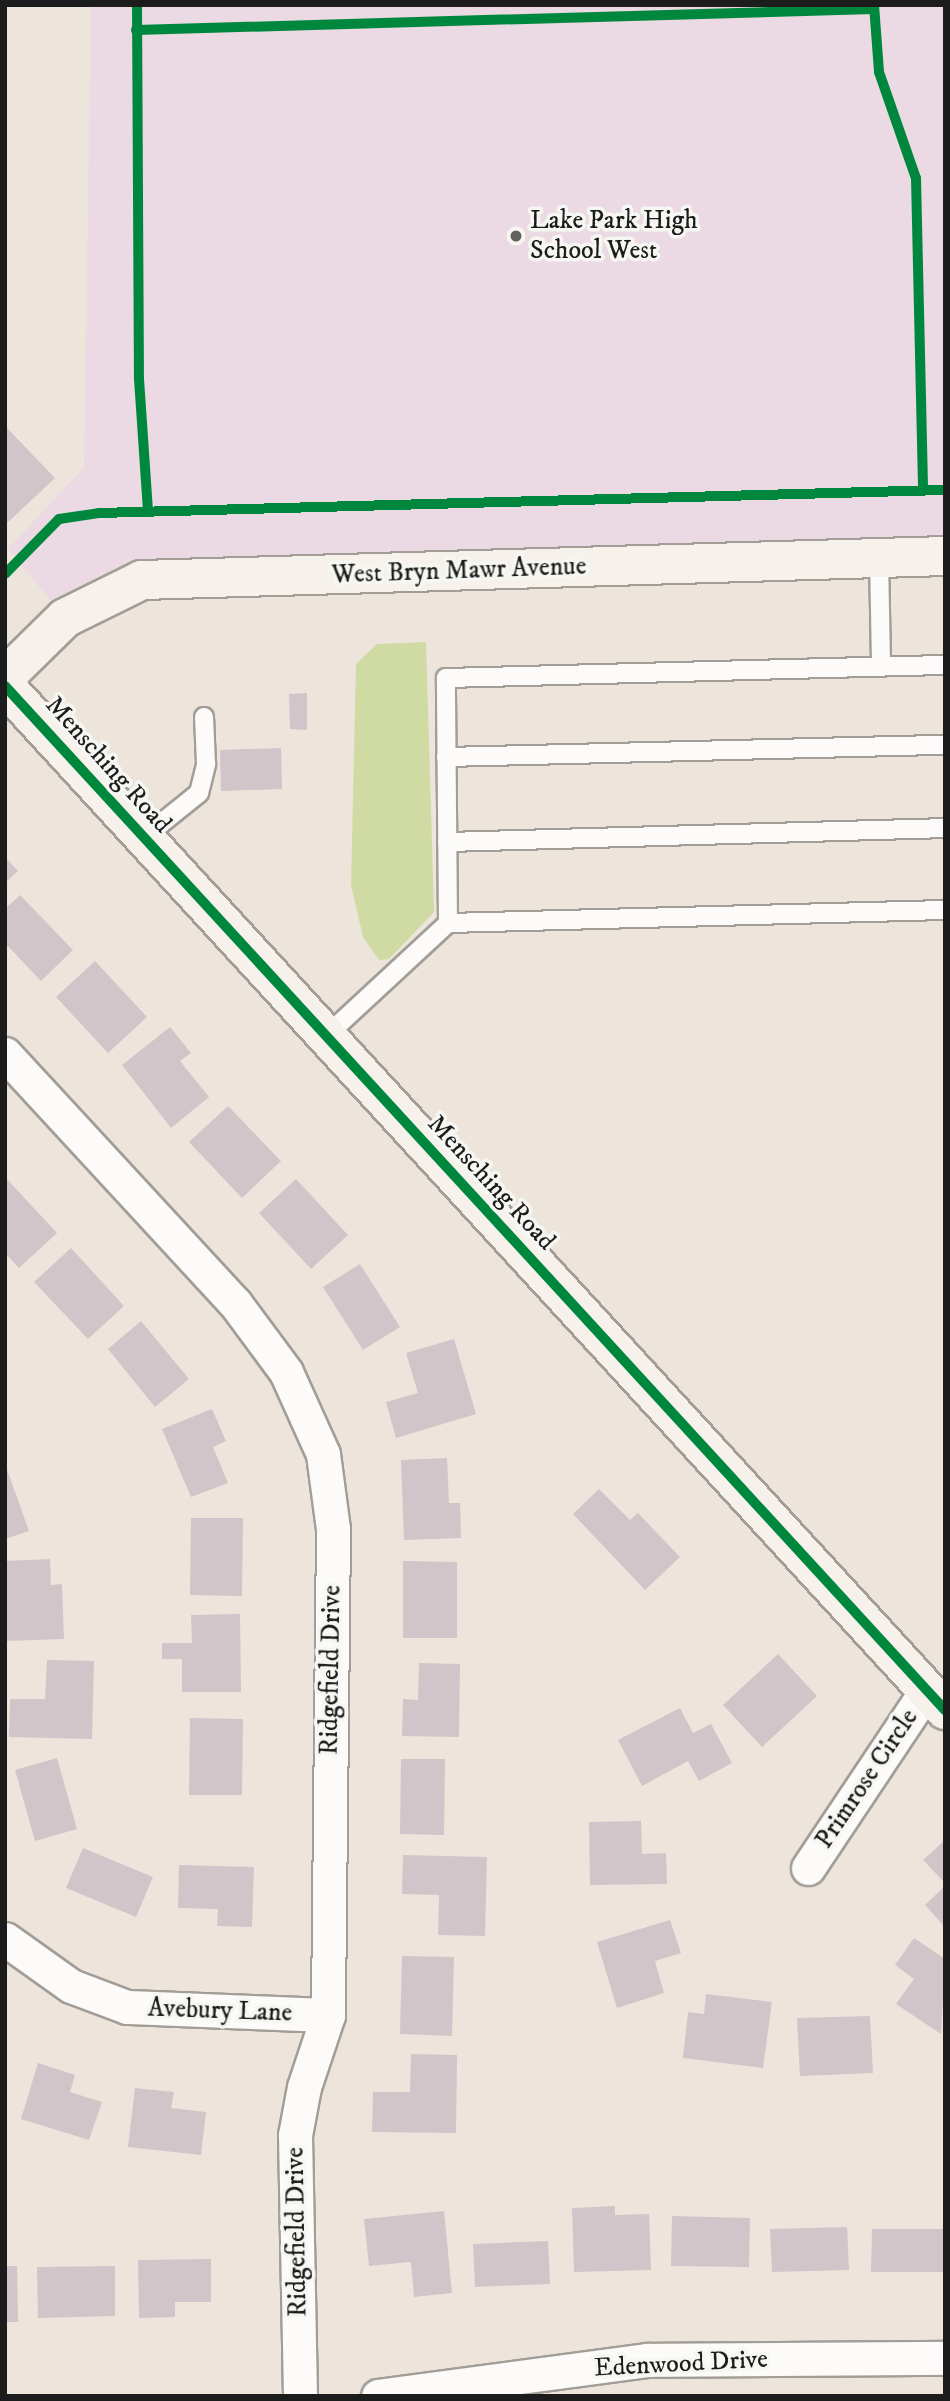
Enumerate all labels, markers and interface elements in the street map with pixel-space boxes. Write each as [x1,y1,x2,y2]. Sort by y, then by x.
place label: Lake Park High School West [530,205,698,266]
marker: Lake Park High School West [508,228,524,244]
street label: West Bryn Mawr Avenue [331,551,587,591]
street label: Mensching Road [38,690,178,840]
street label: Mensching Road [420,1109,562,1257]
street label: Ridgefield Drive [314,1585,348,1755]
street label: Primrose Circle [809,1703,925,1855]
street label: Avebury Lane [147,1993,293,2029]
street label: Ridgefield Drive [280,2147,314,2317]
street label: Edenwood Drive [593,2344,769,2384]

